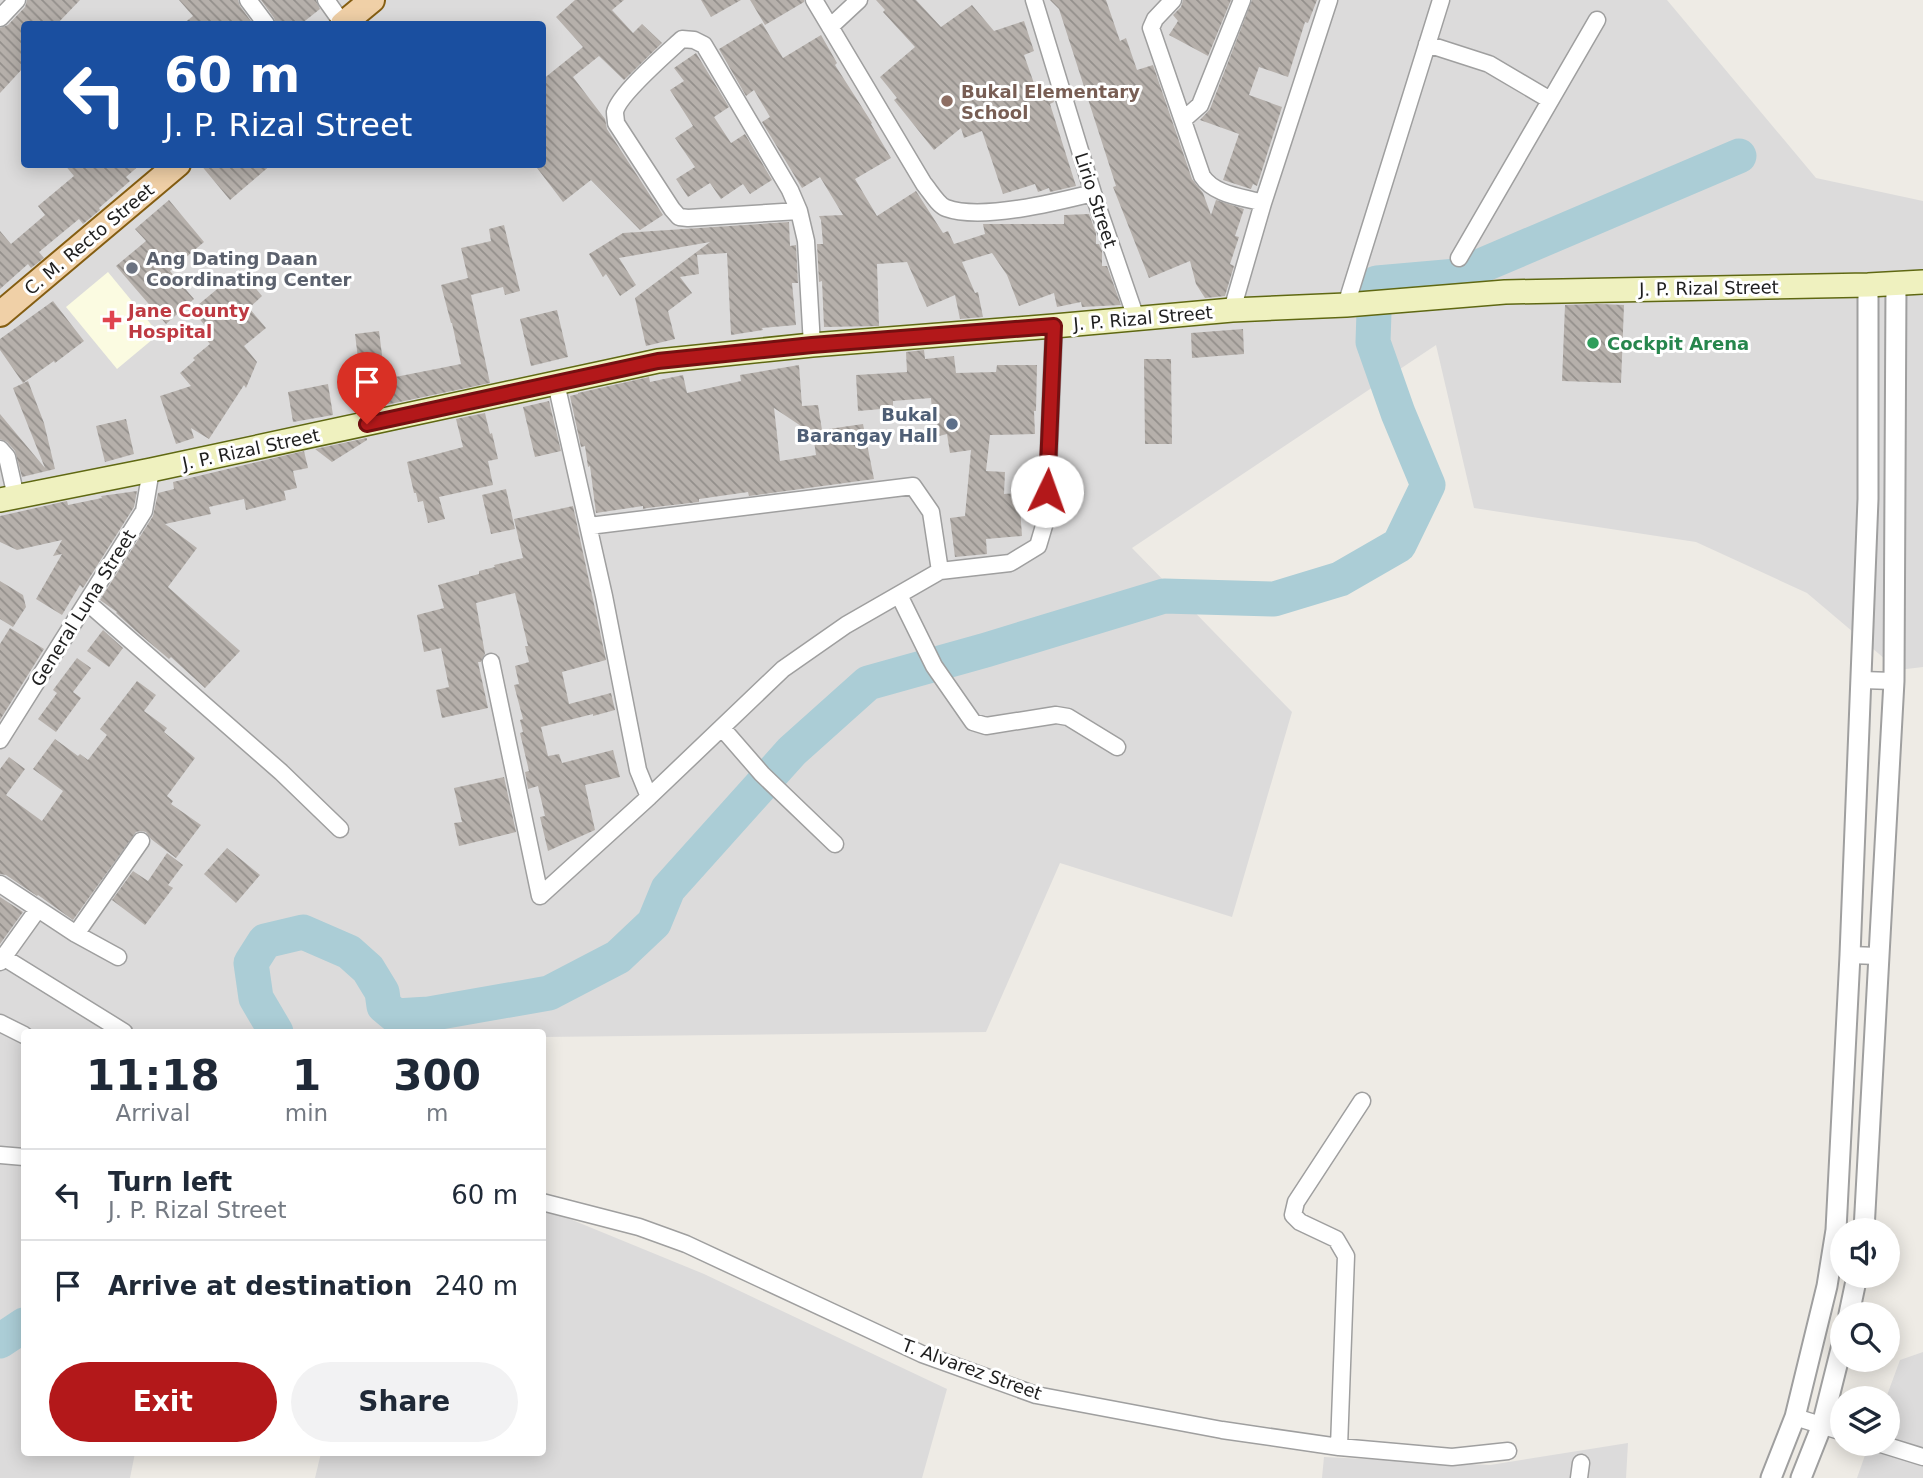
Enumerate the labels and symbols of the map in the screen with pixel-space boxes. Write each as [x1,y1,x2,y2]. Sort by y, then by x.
place label: Bukal Elementary School [961,81,1140,123]
marker: Bukal Elementary School [939,93,955,109]
street label: Lirio Street [1071,150,1121,250]
street label: C. M. Recto Street [20,179,158,299]
place label: Ang Dating Daan Coordinating Center [146,248,352,290]
marker: Ang Dating Daan Coordinating Center [124,260,140,276]
street label: J. P. Rizal Street [1638,276,1779,300]
place label: Jane County Hospital [126,300,250,342]
street label: J. P. Rizal Street [1072,301,1213,335]
marker: Jane County Hospital [102,310,122,330]
place label: Cockpit Arena [1607,333,1749,354]
marker: Cockpit Arena [1585,335,1601,351]
pin [337,352,397,424]
place label: Bukal Barangay Hall [796,404,938,446]
marker: Bukal Barangay Hall [944,416,960,432]
street label: J. P. Rizal Street [180,424,321,474]
position arrow [1010,454,1084,528]
street label: General Luna Street [26,526,140,690]
street label: T. Alvarez Street [898,1334,1045,1404]

